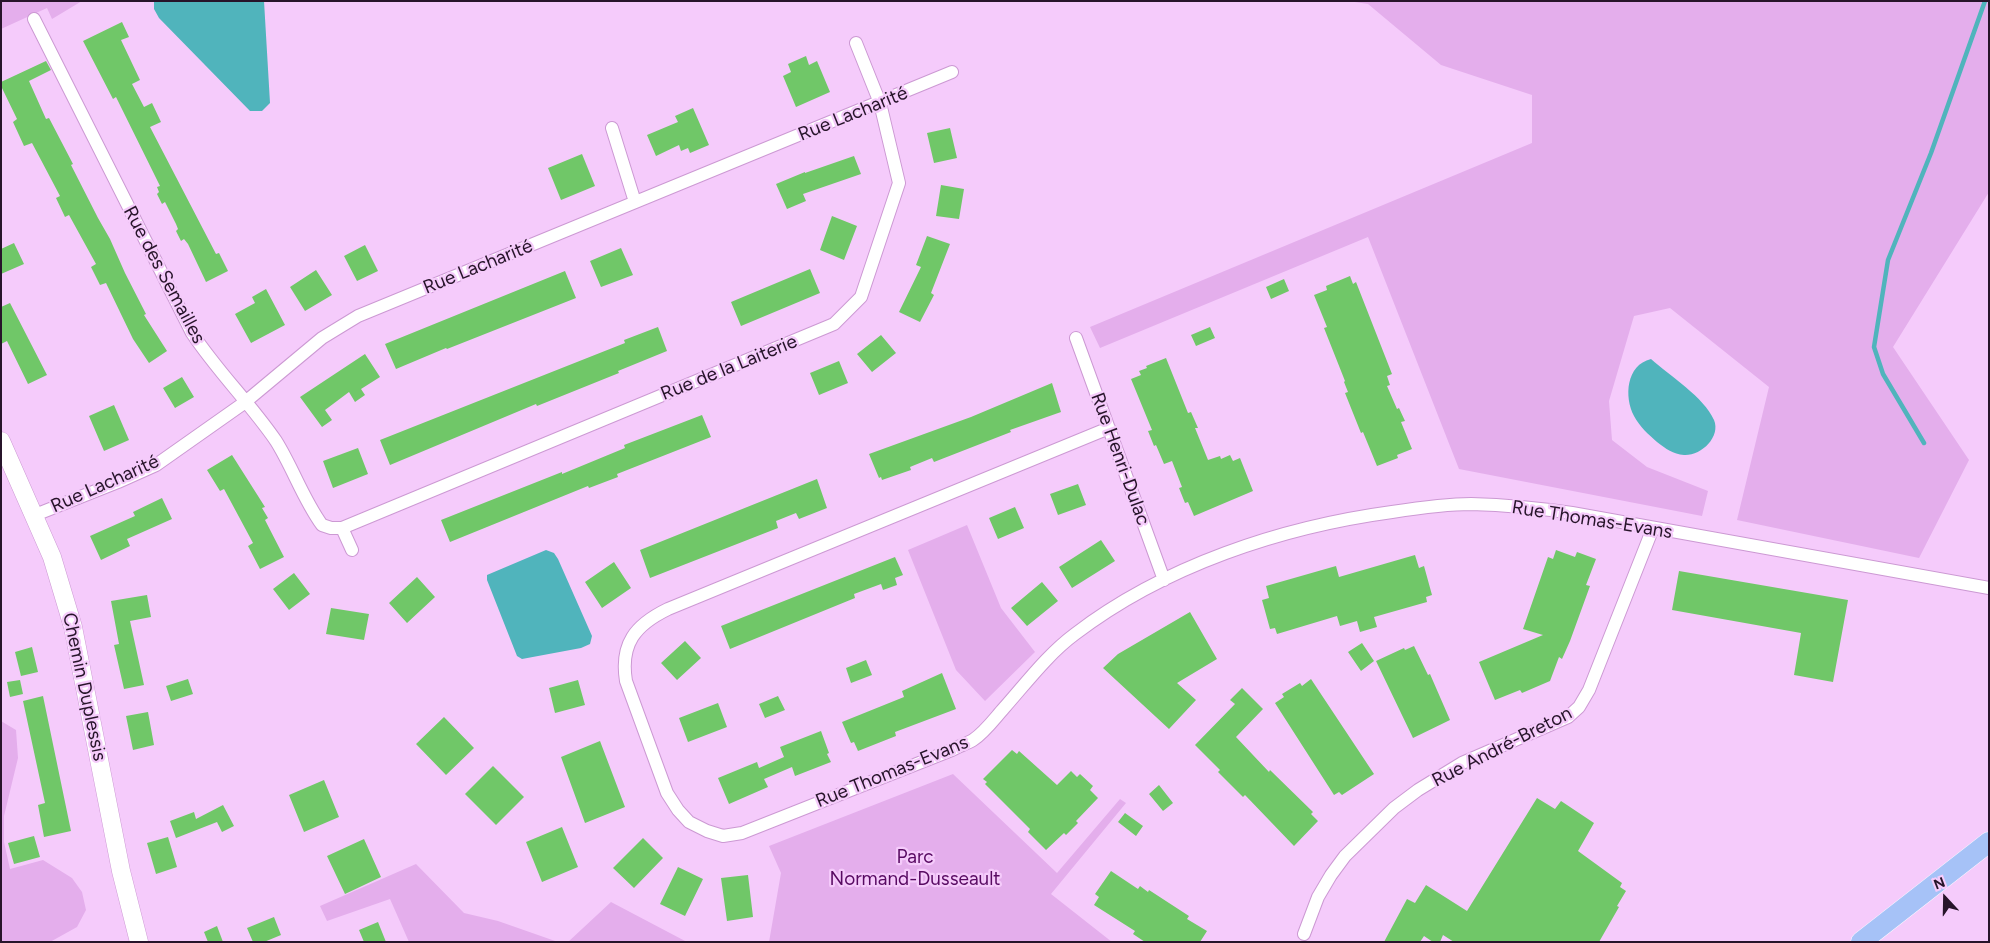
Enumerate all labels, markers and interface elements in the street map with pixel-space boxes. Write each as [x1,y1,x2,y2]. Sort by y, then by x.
street label: Rue Lacharité [795,82,911,146]
street label: Rue des Semailles [118,202,210,348]
street label: Rue Lacharité [420,235,536,299]
street label: Rue de la Laiterie [658,330,800,406]
street label: Rue Henri-Dulac [1085,390,1155,528]
street label: Rue Lacharité [47,450,163,518]
street label: Rue Thomas-Evans [1510,496,1674,544]
street label: Chemin Duplessis [57,611,111,763]
street label: Rue André-Breton [1428,702,1576,792]
street label: Rue Thomas-Evans [812,731,972,813]
park label: Parc Normand-Dusseault [829,846,1001,890]
north arrow [1920,873,1970,923]
text: N [1931,874,1948,893]

